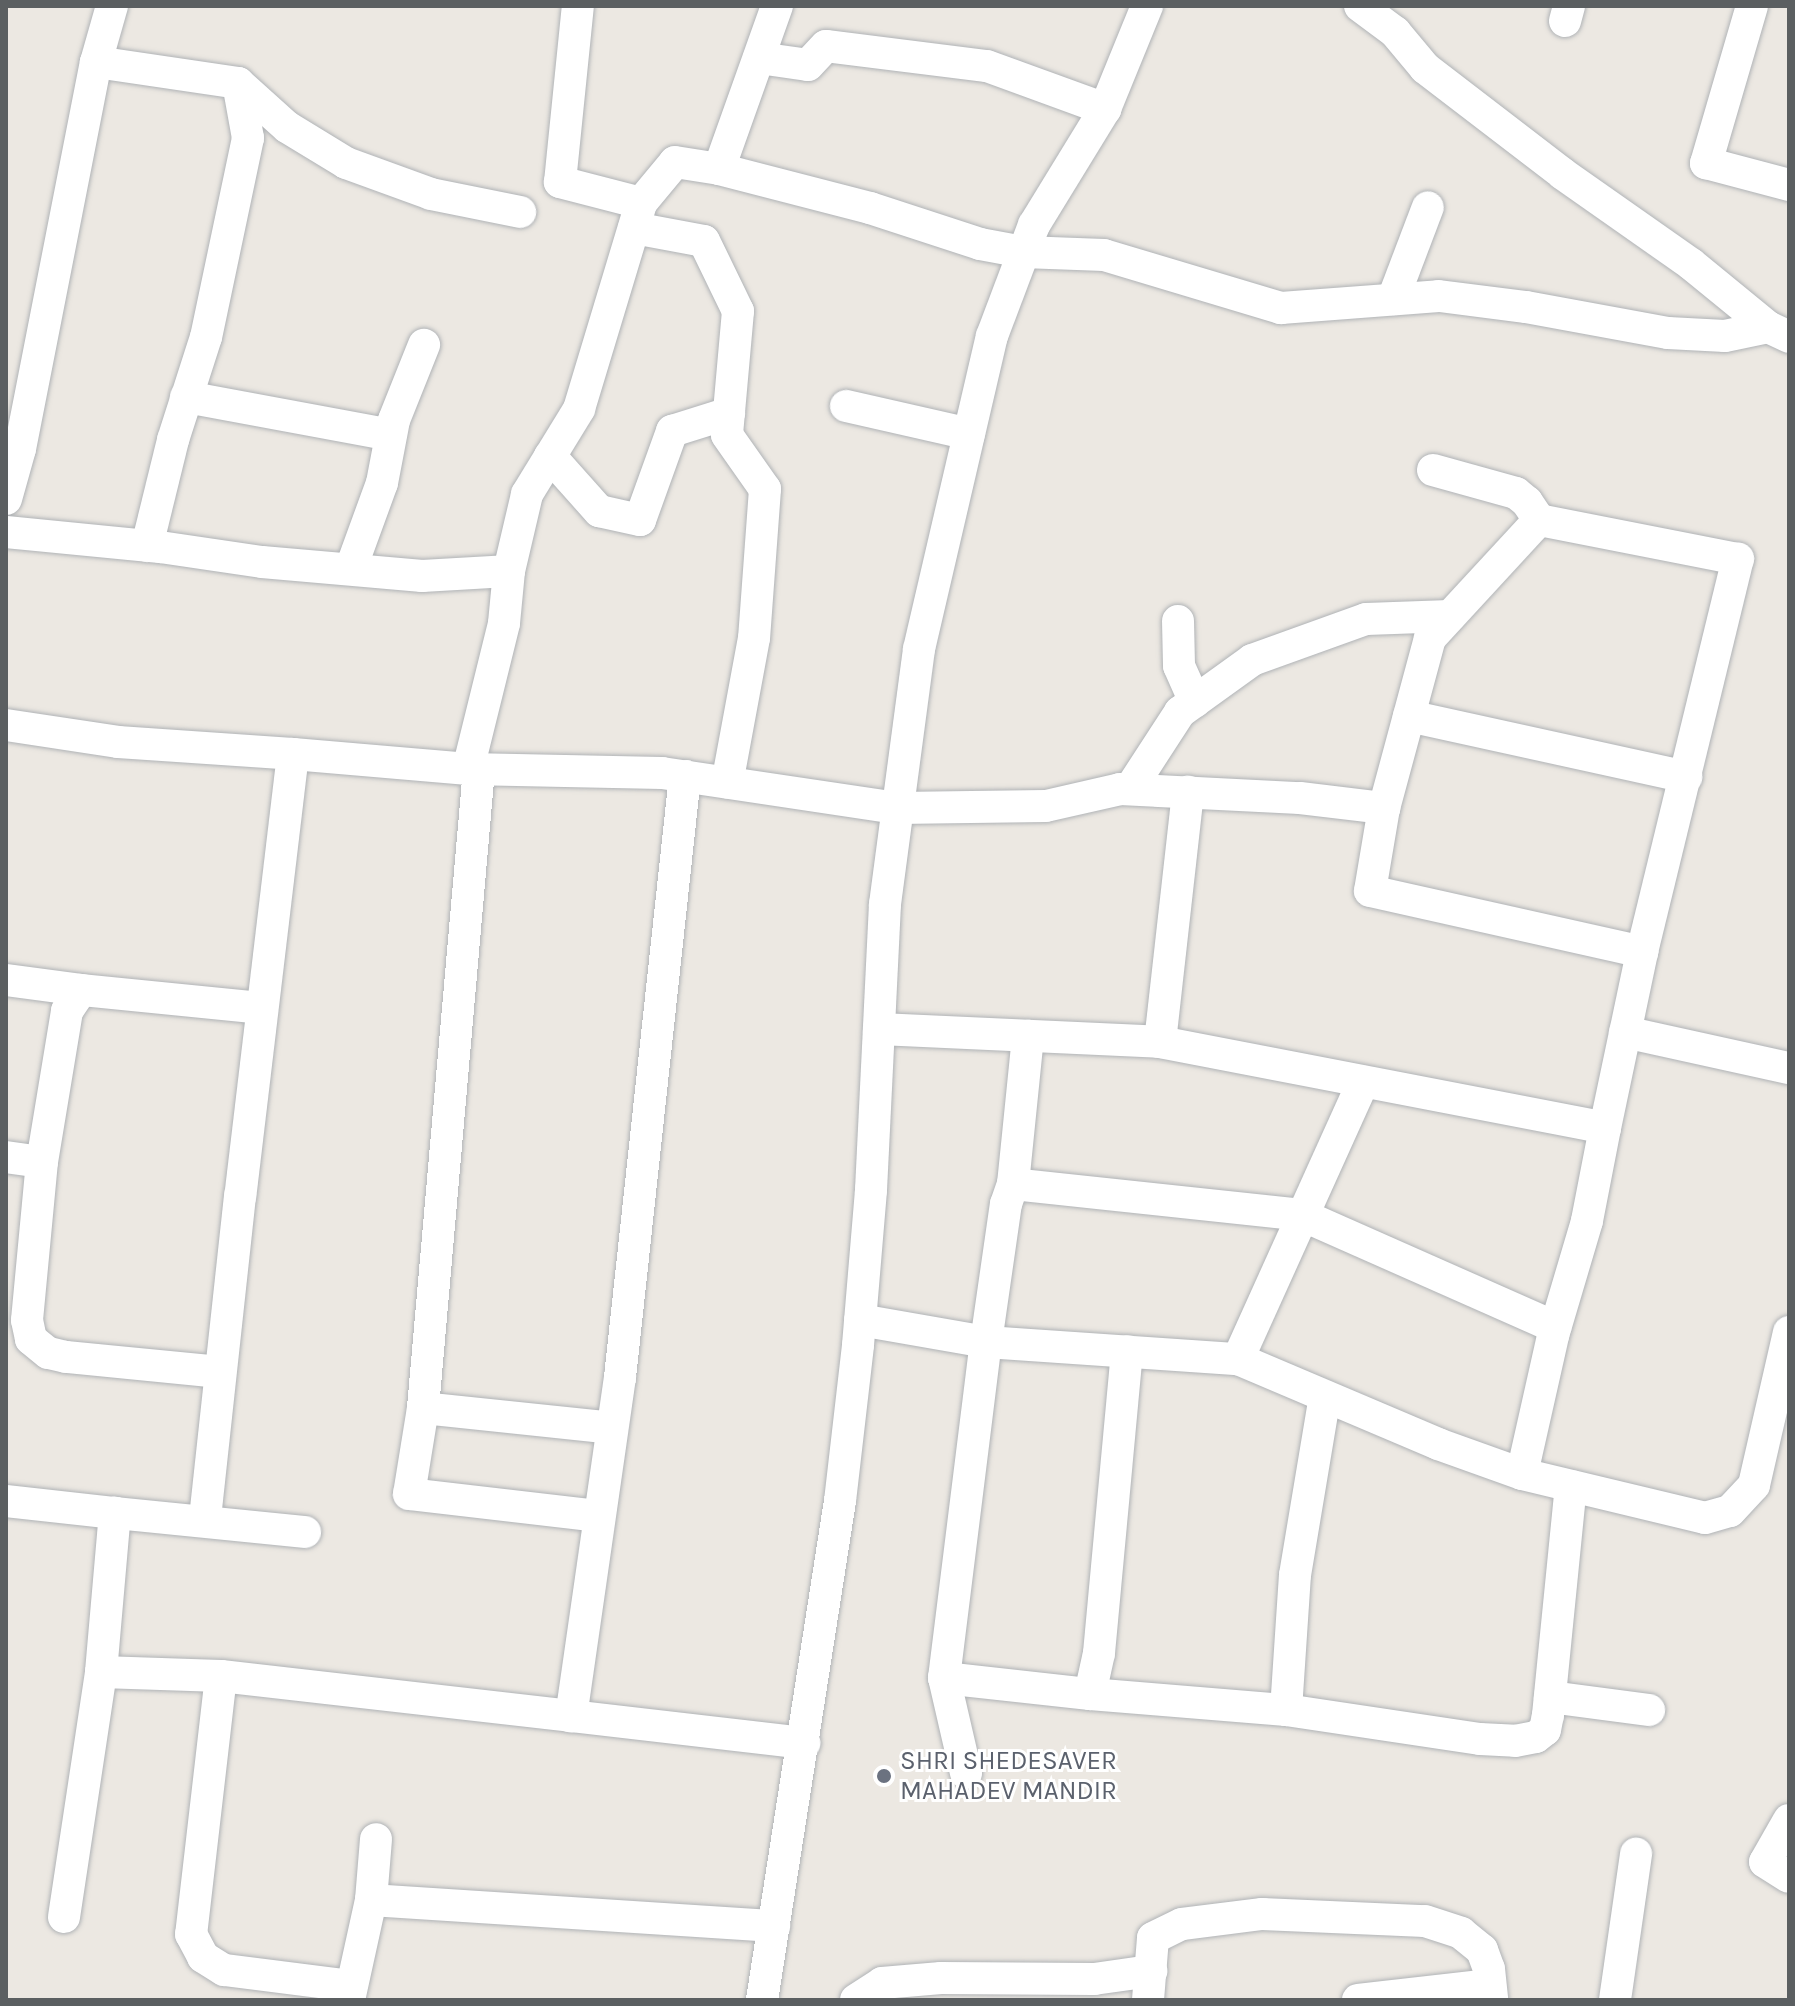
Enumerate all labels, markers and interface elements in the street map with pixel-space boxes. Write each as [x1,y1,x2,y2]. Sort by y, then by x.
place label: SHRI SHEDESAVER MAHADEV MANDIR [900,1745,1117,1806]
marker: SHRI SHEDESAVER MAHADEV MANDIR [875,1767,893,1785]

